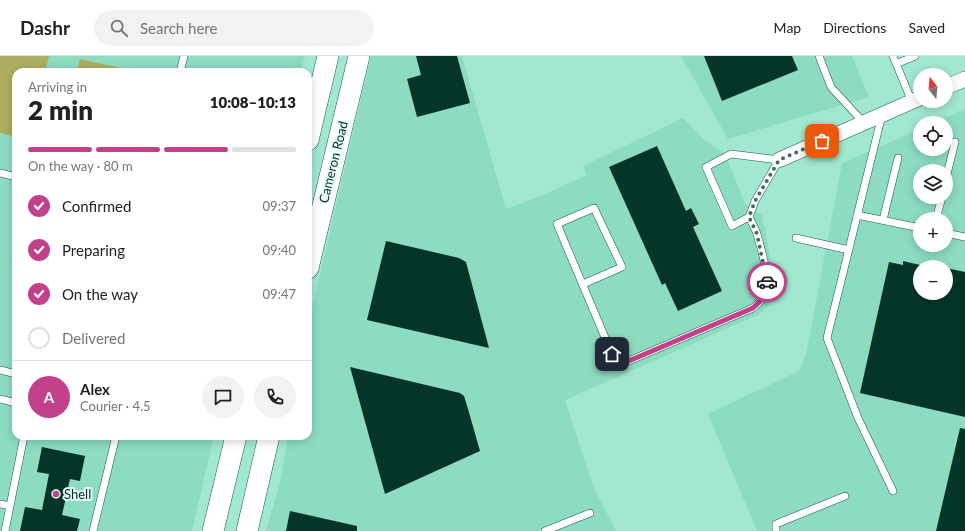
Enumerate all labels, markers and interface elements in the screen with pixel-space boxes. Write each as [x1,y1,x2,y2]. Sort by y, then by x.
search box [94,10,374,46]
text: Dashr [20,16,70,39]
icon: search [108,17,130,39]
text: Search here [140,19,217,37]
text: Map [774,19,801,36]
text: Directions [823,19,886,36]
text: Saved [908,19,945,36]
north arrow [913,68,953,108]
map controls [913,68,953,300]
text: Arriving in [28,79,87,95]
text: 10:08–10:13 [210,93,296,111]
text: 2 min [28,94,93,126]
button: locate [913,116,953,156]
street label: Cameron Road [315,119,351,205]
pin [805,124,839,158]
icon: bag [811,130,833,152]
text: On the way · 80 m [28,158,133,174]
button: layers [913,164,953,204]
icon: check [28,195,50,217]
text: Confirmed [62,197,131,215]
text: 09:37 [263,198,296,214]
button: + [913,212,953,252]
icon: check [28,239,50,261]
text: Preparing [62,241,125,259]
text: 09:40 [263,242,296,258]
button: − [913,260,953,300]
courier [747,262,787,302]
icon: car [756,271,778,293]
icon: check [28,283,50,305]
text: On the way [62,285,138,303]
text: 09:47 [263,286,296,302]
text: Delivered [62,329,125,347]
pin [595,337,629,371]
icon: home [601,343,623,365]
button: chat [202,376,244,418]
button: phone [254,376,296,418]
text: Alex [80,380,110,398]
text: A [44,388,54,406]
text: Courier · 4.5 [80,398,151,414]
place label: Shell [64,486,91,502]
marker: Shell [51,489,61,499]

